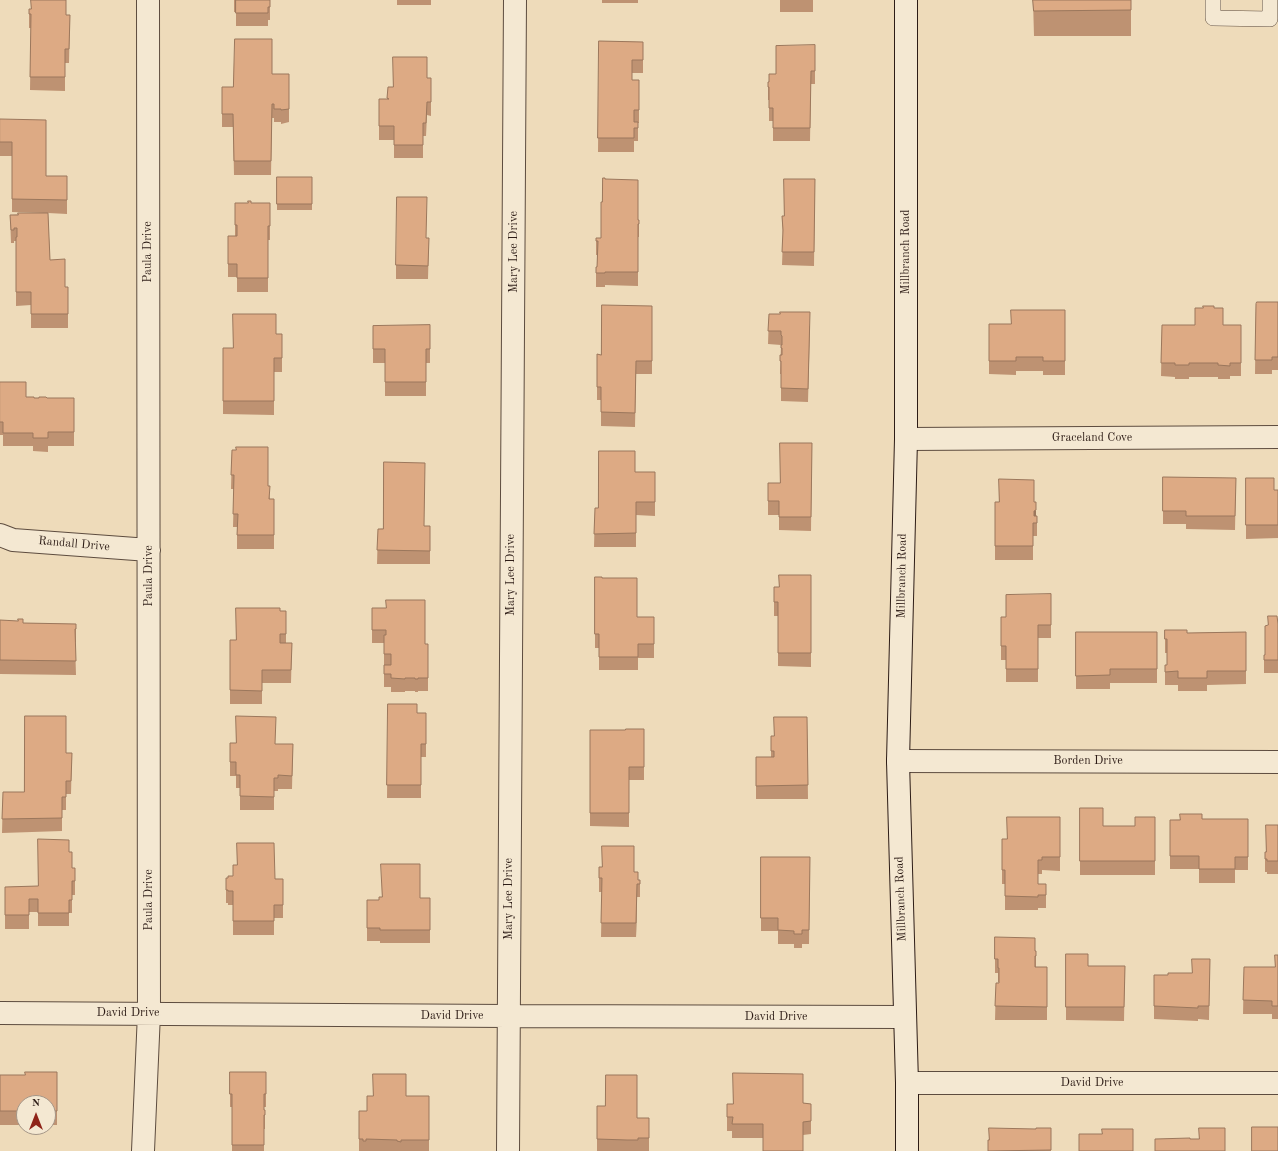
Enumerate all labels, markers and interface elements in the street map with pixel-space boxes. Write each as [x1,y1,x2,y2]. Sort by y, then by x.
street label: Millbranch Road [899,209,913,295]
street label: Mary Lee Drive [507,211,521,293]
street label: Paula Drive [141,221,155,283]
street label: Graceland Cove [1052,431,1132,445]
street label: Millbranch Road [894,533,910,619]
street label: Randall Drive [38,534,110,554]
street label: Mary Lee Drive [504,534,518,616]
street label: Paula Drive [142,545,156,607]
street label: Borden Drive [1053,754,1123,768]
street label: Millbranch Road [892,856,910,942]
street label: Mary Lee Drive [502,858,516,940]
street label: Paula Drive [142,869,156,931]
street label: David Drive [97,1006,159,1020]
street label: David Drive [421,1009,483,1023]
street label: David Drive [745,1010,807,1024]
street label: David Drive [1061,1076,1123,1090]
north arrow [16,1095,56,1135]
text: N [32,1098,40,1109]

